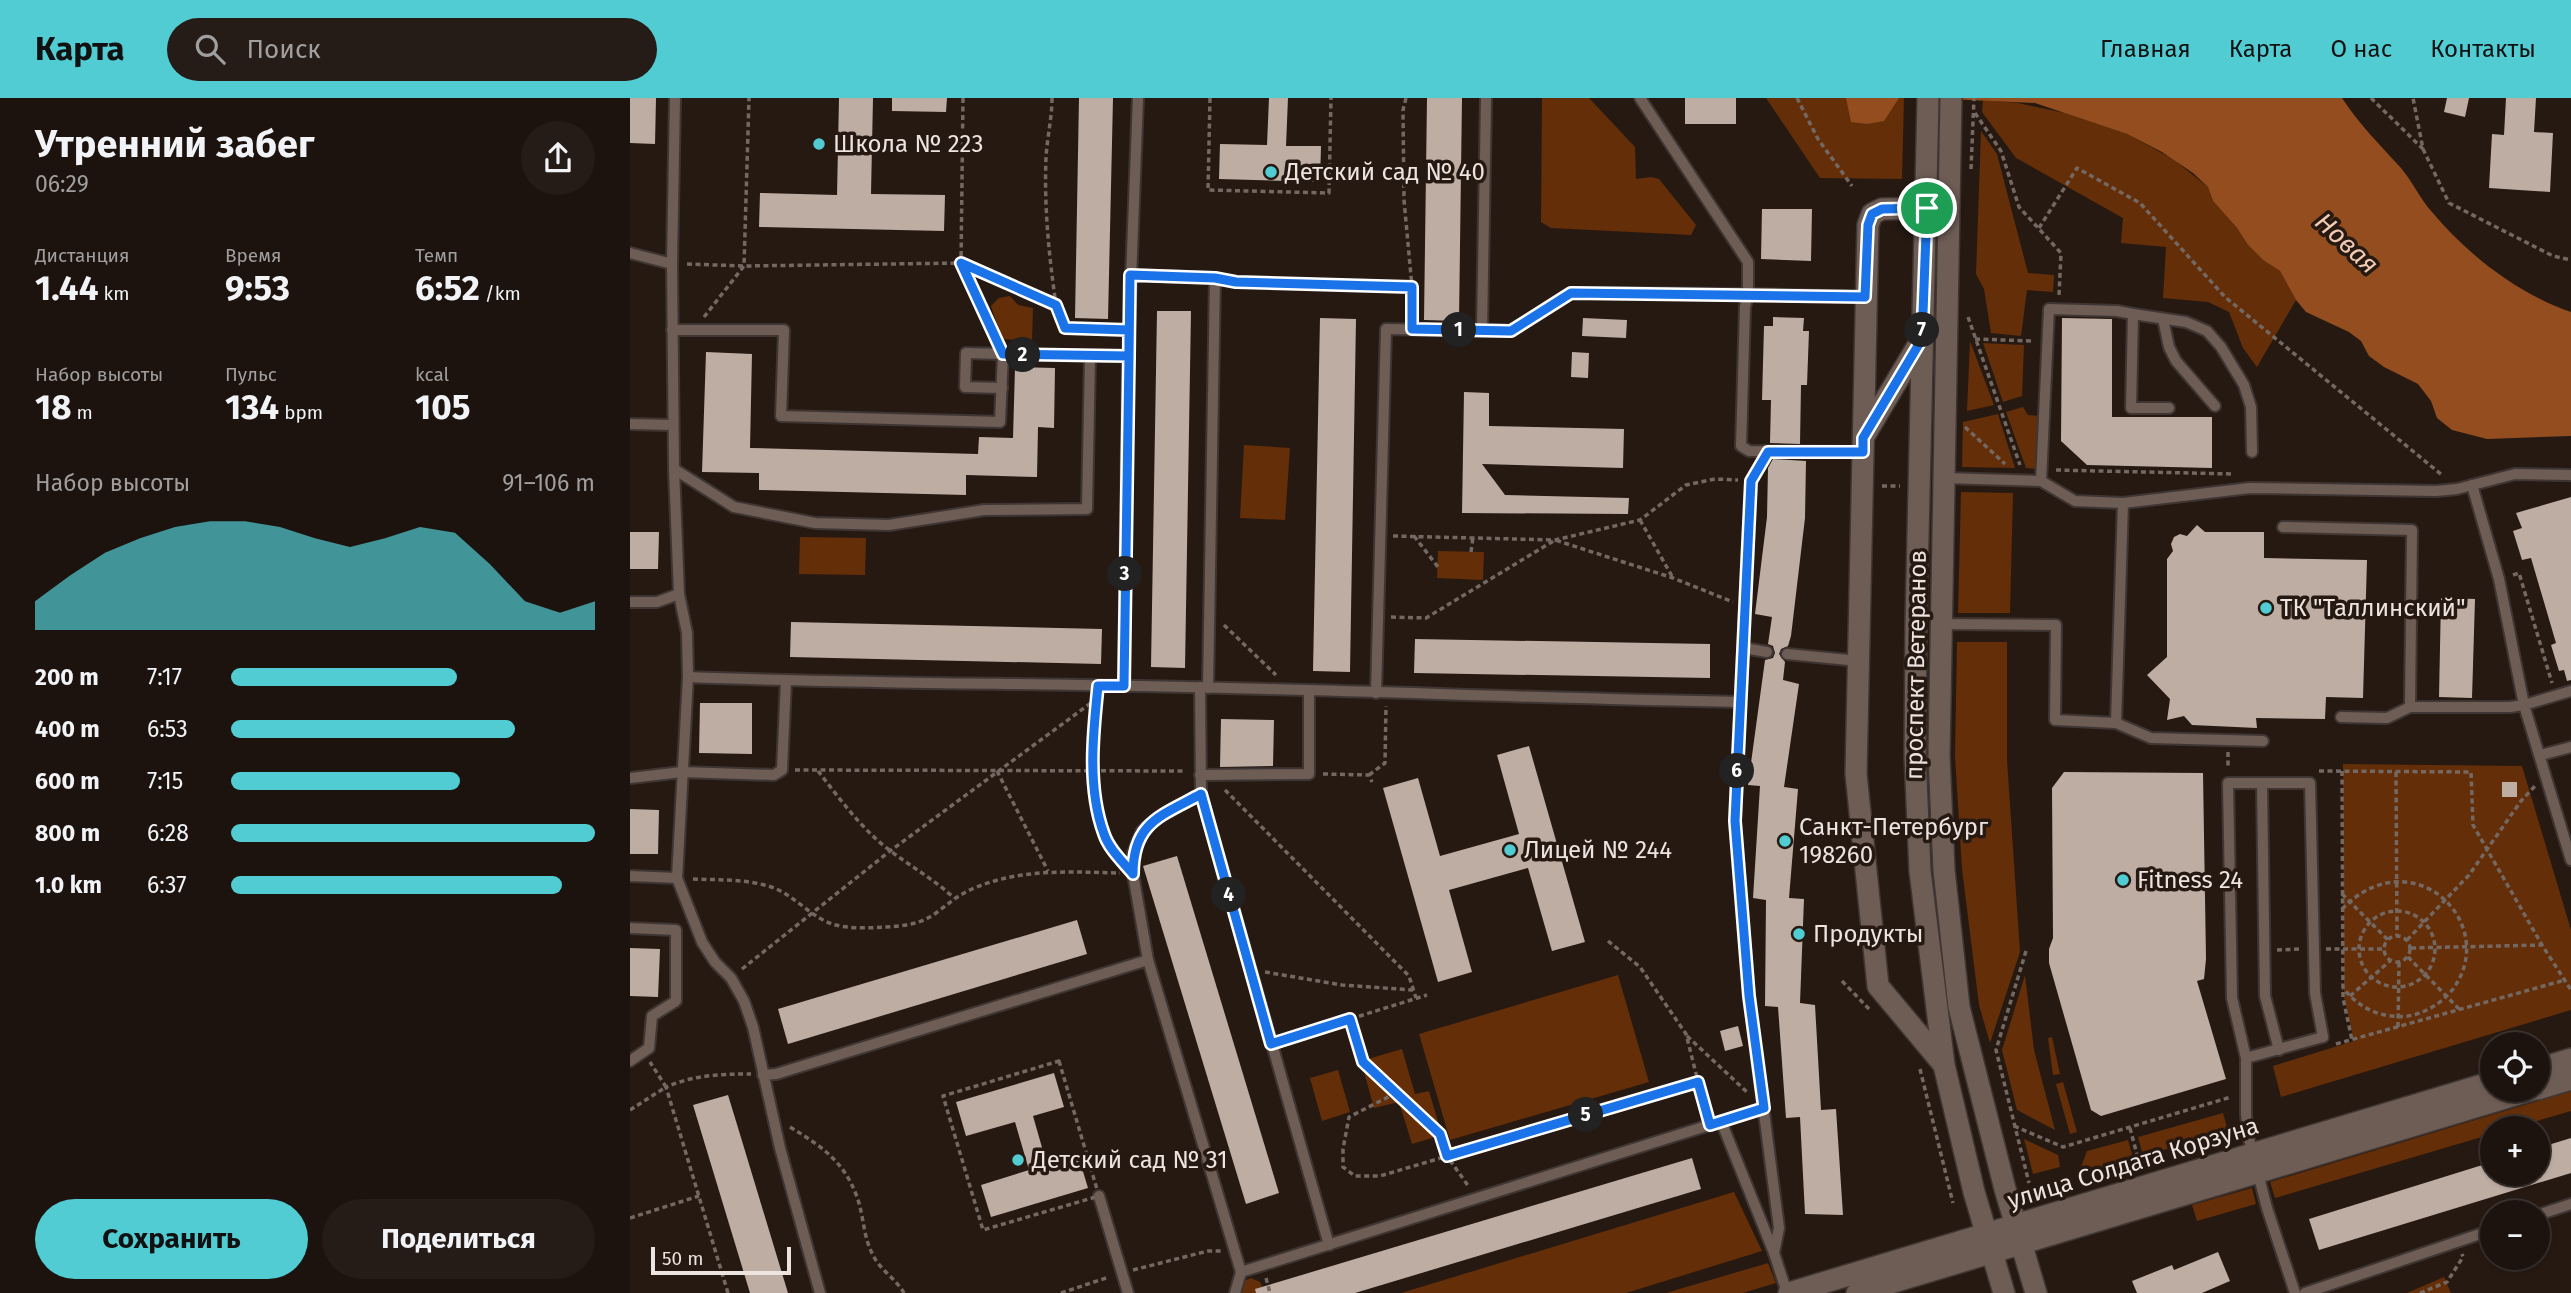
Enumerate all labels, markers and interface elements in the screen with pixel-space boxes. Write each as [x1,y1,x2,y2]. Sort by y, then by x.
search box [167,18,657,81]
text: Карта [35,29,125,69]
icon: search [191,30,229,68]
text: Поиск [247,34,321,65]
text: Главная [2100,35,2191,63]
text: Карта [2229,35,2292,63]
text: О нас [2330,35,2392,63]
text: Контакты [2430,35,2536,63]
text: Утренний забег [35,121,314,167]
button: share [521,121,595,195]
place label: Школа № 223 [833,130,983,158]
marker: Школа № 223 [811,136,827,152]
place label: Детский сад № 40 [1284,158,1485,186]
marker: Детский сад № 40 [1263,164,1279,180]
text: 06:29 [35,170,89,198]
pin [1897,178,1957,238]
icon: arrive [1908,189,1946,227]
water label: Новая [2309,206,2385,280]
text: Дистанция [35,244,130,267]
text: Время [225,244,281,267]
text: Темп [415,244,458,267]
text: 1.44 [35,267,98,309]
text: 9:53 [225,267,290,309]
text: 6:52 [415,267,480,309]
text: km [98,282,129,305]
text: /km [480,282,521,305]
pin: 1 [1442,313,1476,348]
pin: 7 [1904,313,1940,348]
text: 1 [1454,318,1463,341]
text: 7 [1917,318,1926,341]
pin: 2 [1006,338,1040,372]
text: 2 [1018,343,1027,366]
text: Набор высоты [35,363,163,386]
text: Пульс [225,363,277,386]
text: kcal [415,363,449,386]
text: 18 [35,386,72,428]
text: 134 [225,386,279,428]
text: 105 [415,386,470,428]
text: m [72,401,93,424]
text: bpm [279,401,323,424]
text: Набор высоты [35,469,190,497]
text: 91–106 m [502,469,595,497]
street label: проспект Ветеранов [1900,550,1932,780]
pin: 3 [1107,556,1142,592]
text: 3 [1120,562,1129,585]
place label: ТК "Таллинский" [2280,594,2466,622]
marker: ТК "Таллинский" [2258,600,2274,616]
text: 200 m [35,663,99,691]
text: 7:17 [147,663,182,691]
text: 400 m [35,715,100,743]
text: 6:53 [147,715,188,743]
pin: 6 [1720,754,1754,788]
text: 6 [1731,759,1742,782]
text: 600 m [35,767,100,795]
text: 7:15 [147,767,183,795]
place label: Санкт-Петербург 198260 [1799,813,1989,869]
text: 800 m [35,819,100,847]
text: 6:28 [147,819,189,847]
marker: Санкт-Петербург 198260 [1777,833,1793,849]
place label: Лицей № 244 [1524,836,1672,864]
marker: Лицей № 244 [1502,842,1518,858]
place label: Fitness 24 [2137,866,2243,894]
text: 1.0 km [35,871,102,899]
text: 6:37 [147,871,187,899]
marker: Fitness 24 [2115,872,2131,888]
pin: 4 [1212,878,1246,912]
text: 4 [1223,883,1234,906]
place label: Продукты [1813,920,1923,948]
marker: Продукты [1791,926,1807,942]
map controls [2480,1032,2550,1270]
button: locate [2480,1032,2550,1102]
pin: 5 [1569,1098,1604,1132]
text: 5 [1580,1103,1591,1126]
street label: улица Солдата Корзуна [2004,1111,2262,1215]
button: + [2480,1116,2550,1186]
place label: Детский сад № 31 [1031,1146,1228,1174]
marker: Детский сад № 31 [1010,1152,1026,1168]
button: Сохранить [35,1199,308,1279]
button: Поделиться [322,1199,595,1279]
button: − [2480,1200,2550,1270]
scale bar [651,1244,791,1276]
text: 50 m [662,1247,703,1270]

